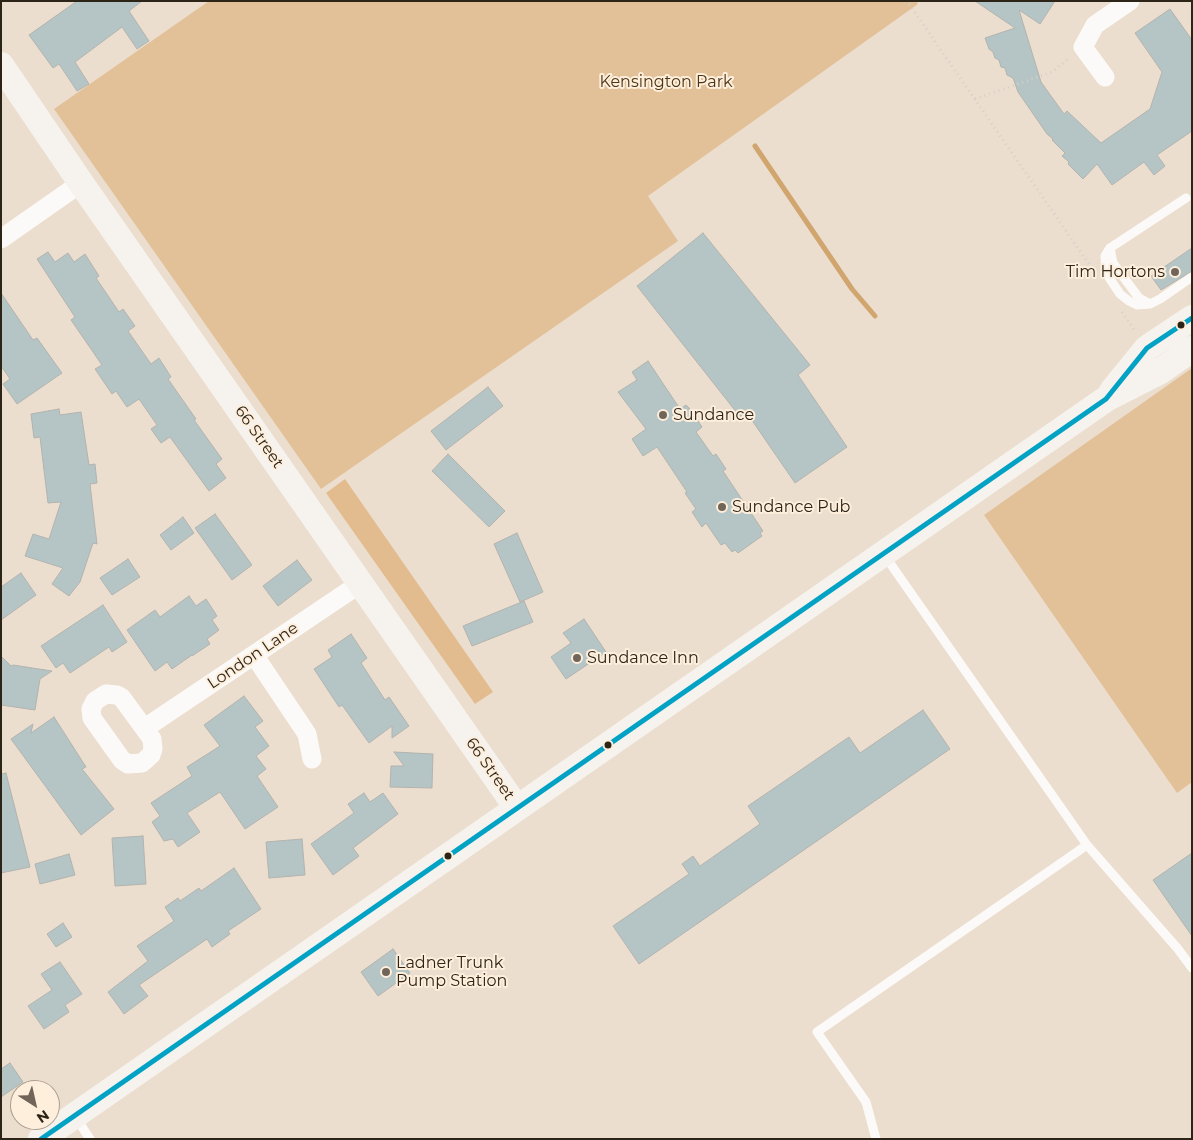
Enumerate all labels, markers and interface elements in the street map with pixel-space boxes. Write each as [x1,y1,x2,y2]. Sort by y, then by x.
park label: Kensington Park [599,72,733,92]
place label: Tim Hortons [1066,262,1165,282]
marker: Tim Hortons [1169,266,1181,278]
unlabelled marker [1176,320,1186,330]
street label: 66 Street [230,402,288,472]
place label: Sundance [673,405,754,425]
marker: Sundance [657,409,669,421]
place label: Sundance Pub [732,497,850,517]
marker: Sundance Pub [716,501,728,513]
street label: London Lane [204,619,302,693]
place label: Sundance Inn [587,648,699,668]
marker: Sundance Inn [571,652,583,664]
street label: 66 Street [461,734,519,804]
unlabelled marker [603,740,613,750]
unlabelled marker [443,851,453,861]
place label: Ladner Trunk Pump Station [396,953,507,991]
marker: Ladner Trunk Pump Station [380,966,392,978]
north arrow [10,1080,60,1130]
text: N [33,1106,53,1127]

